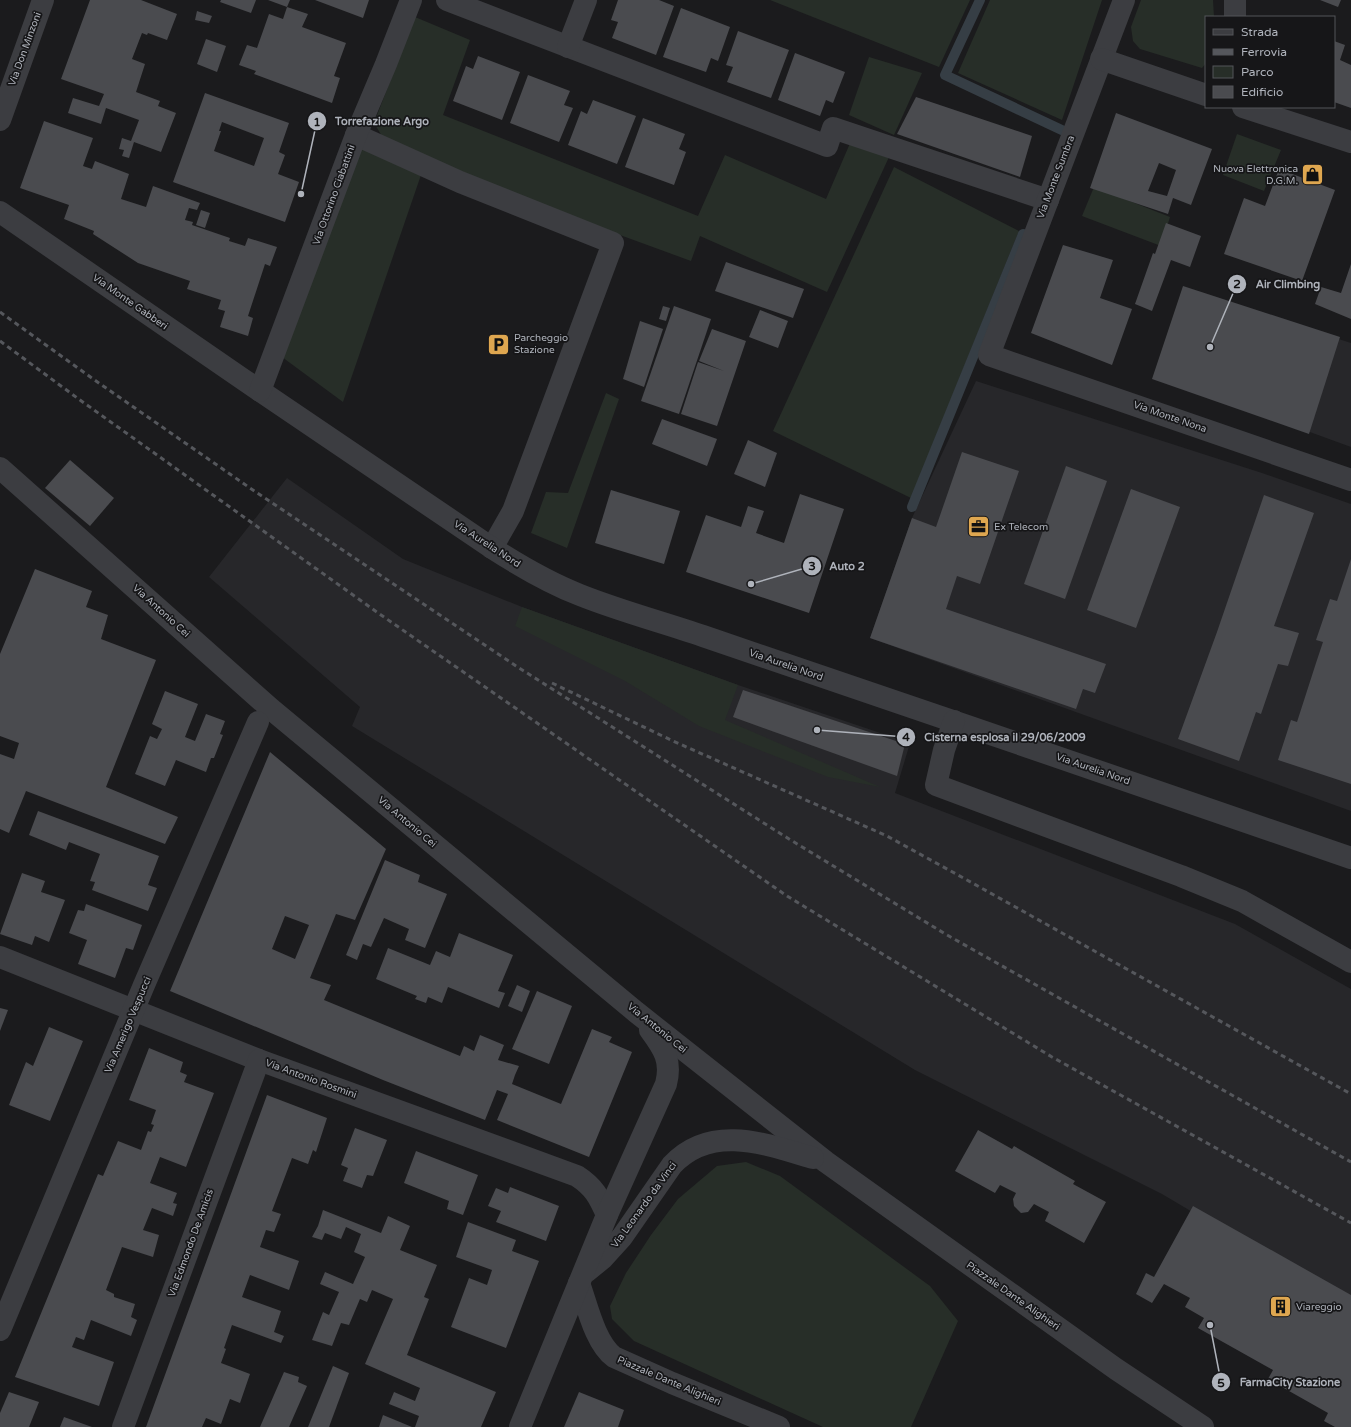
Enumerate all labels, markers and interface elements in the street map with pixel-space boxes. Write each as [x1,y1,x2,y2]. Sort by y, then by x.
street label: Via Don Minzoni [6,11,44,87]
legend [1205,16,1335,108]
text: Strada [1241,25,1278,39]
text: Ferrovia [1241,45,1287,59]
text: Parco [1241,65,1274,79]
text: Edificio [1241,85,1283,99]
callout: Torrefazione Argo [307,110,437,133]
text: 1 [313,115,321,129]
text: Torrefazione Argo [334,115,429,129]
street label: Via Monte Sumbra [1035,134,1077,220]
street label: Via Ottorino Ciabattini [310,143,358,247]
shop icon: Nuova Elettronica D.G.M. [1300,162,1326,188]
place label: Nuova Elettronica D.G.M. [1213,163,1298,187]
street label: Via Monte Gabberi [90,272,170,332]
callout: Air Climbing [1227,272,1328,295]
text: 2 [1233,277,1241,291]
text: Air Climbing [1256,278,1320,292]
parking icon: Parcheggio Stazione [486,331,512,357]
place label: Parcheggio Stazione [514,332,568,356]
street label: Via Monte Nona [1132,399,1208,435]
office icon: Ex Telecom [965,514,991,540]
street label: Via Aurelia Nord [451,518,523,570]
place label: Ex Telecom [994,521,1048,533]
callout: Auto 2 [802,555,873,578]
text: 3 [808,559,816,573]
text: Auto 2 [829,560,865,573]
street label: Via Antonio Cei [130,582,192,640]
street label: Via Aurelia Nord [747,647,825,683]
callout: Cisterna esplosa il 29/06/2009 [896,725,1093,748]
text: 4 [902,730,910,744]
text: Cisterna esplosa il 29/06/2009 [924,731,1086,745]
street label: Via Aurelia Nord [1054,751,1132,787]
street label: Via Antonio Cei [375,794,439,850]
street label: Via Amerigo Vespucci [102,975,154,1075]
street label: Via Antonio Cei [625,1000,689,1056]
street label: Via Antonio Rosmini [264,1057,358,1101]
street label: Via Leonardo da Vinci [609,1160,679,1250]
street label: Via Edmondo De Amicis [166,1187,216,1298]
street label: Piazzale Dante Alighieri [964,1259,1062,1333]
building icon: Viareggio [1268,1294,1294,1320]
place label: Viareggio [1296,1301,1341,1313]
street label: Piazzale Dante Alighieri [615,1354,723,1408]
callout: FarmaCity Stazione [1211,1371,1348,1394]
text: 5 [1217,1376,1225,1390]
text: FarmaCity Stazione [1240,1376,1341,1390]

